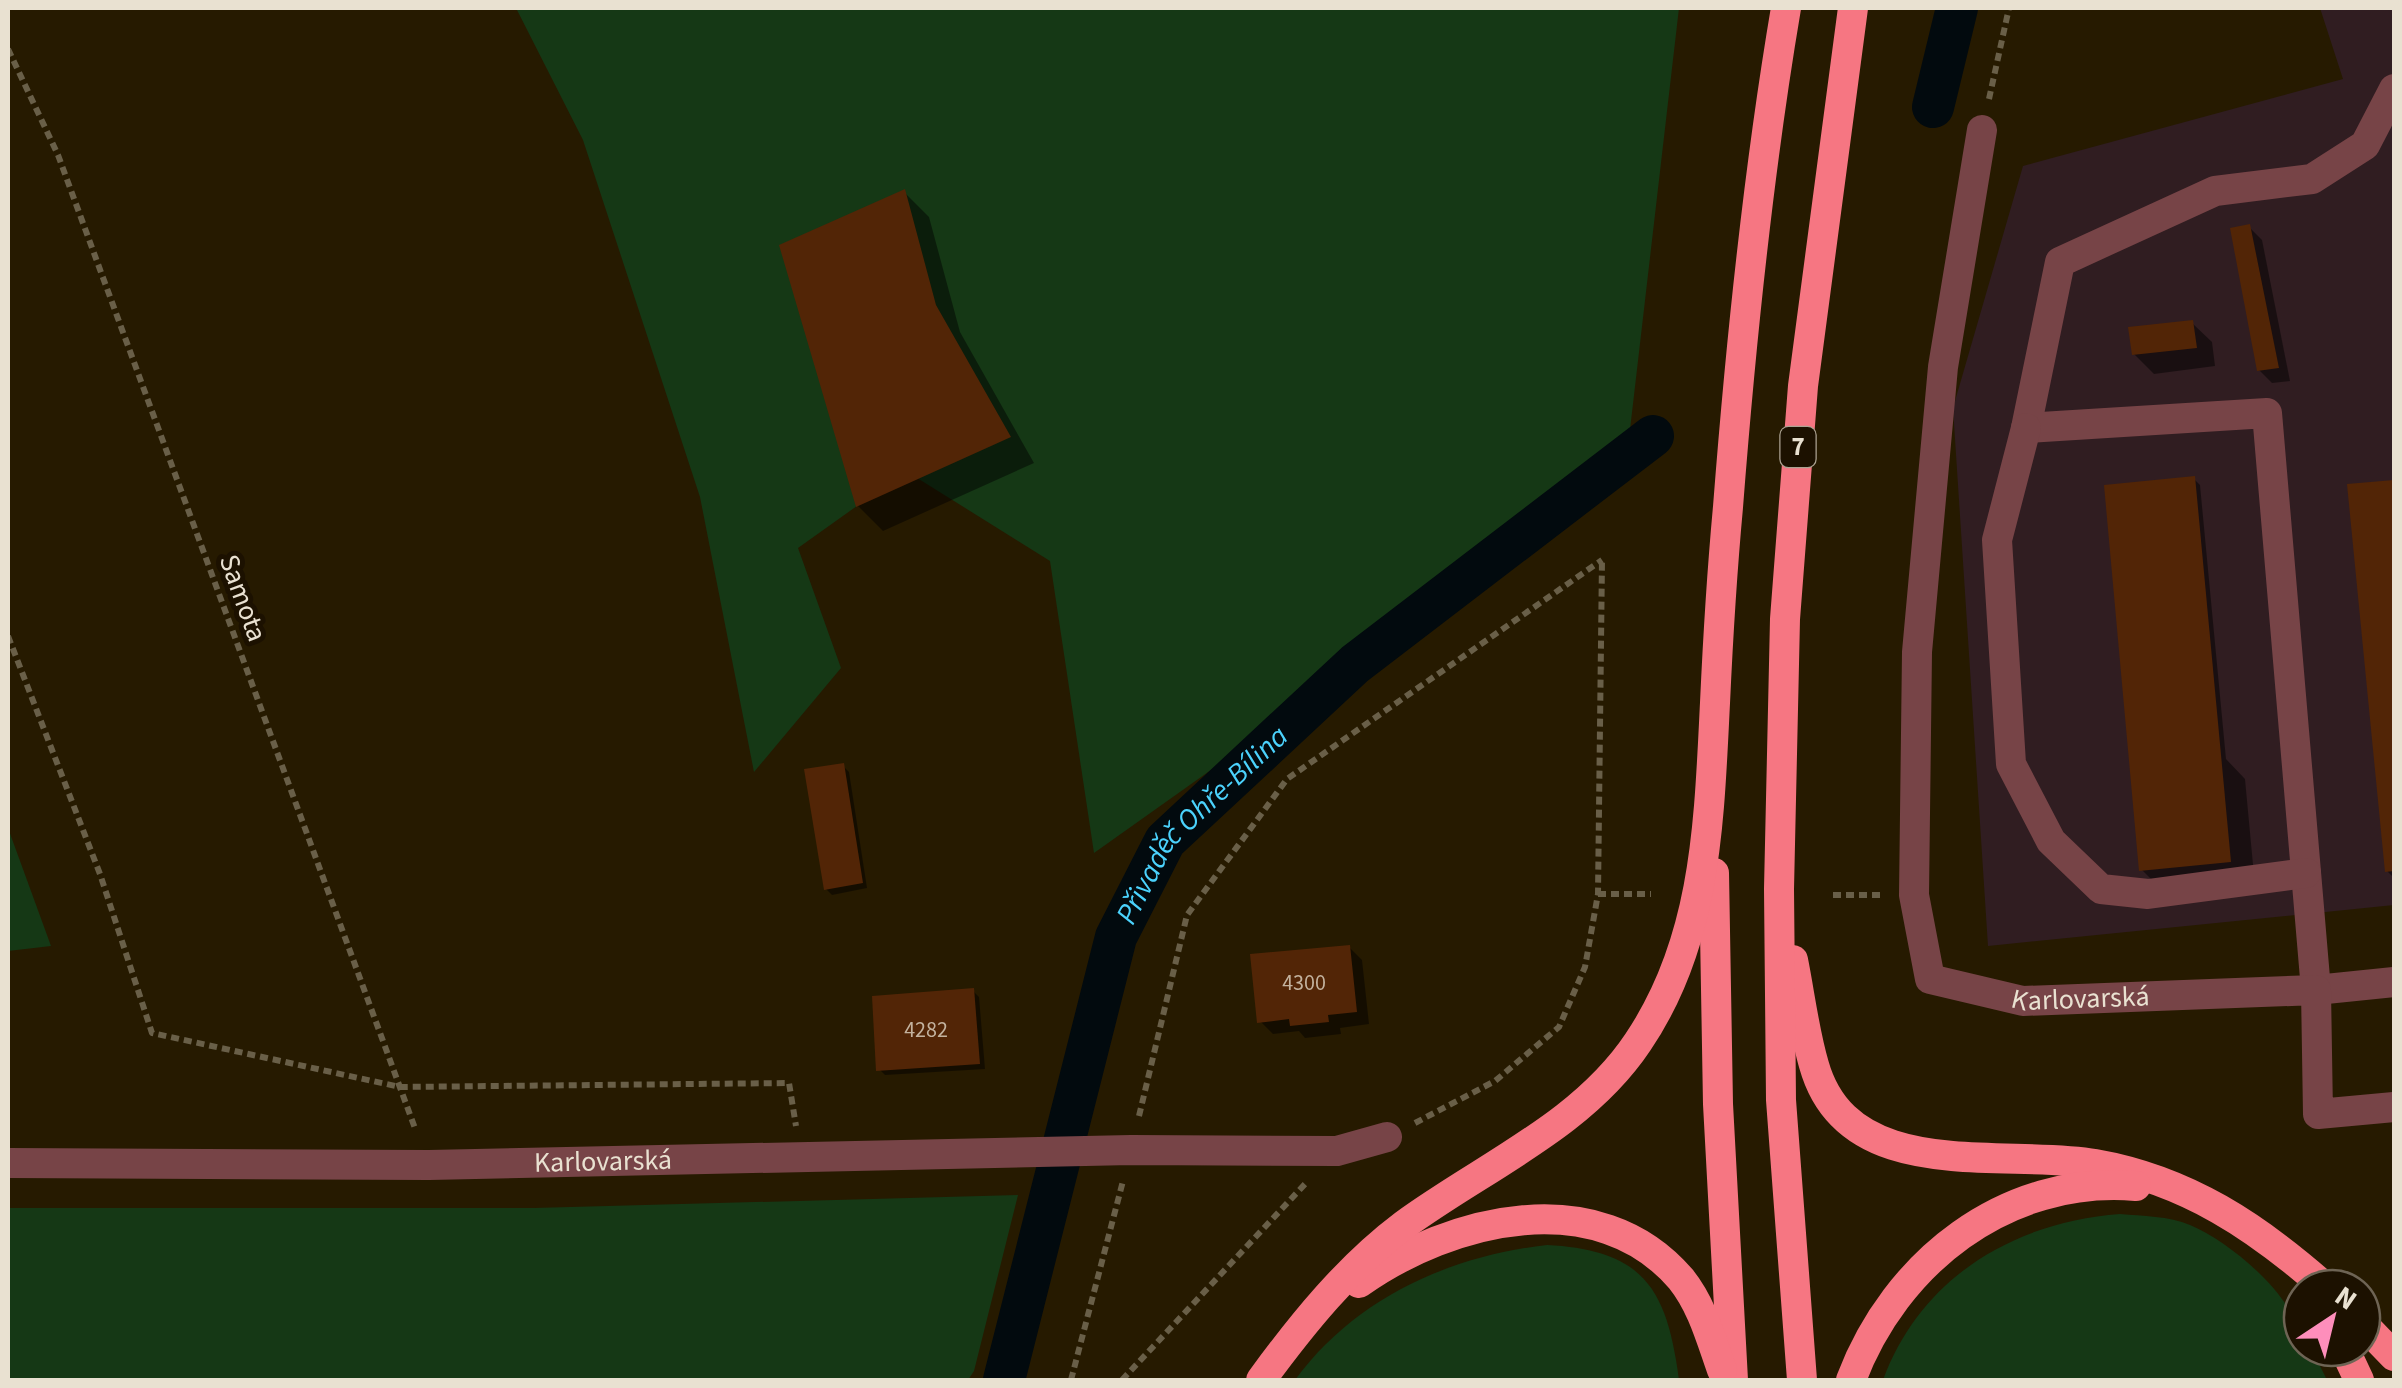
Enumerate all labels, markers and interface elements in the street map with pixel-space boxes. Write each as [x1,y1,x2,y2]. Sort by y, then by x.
road number: 7 [1780,427,1816,467]
street label: Samota [209,549,277,647]
water label: Přivaděč Ohře-Bílina [1105,715,1298,932]
house number: 4300 [1282,967,1326,999]
street label: Karlovarská [2007,976,2150,1022]
house number: 4282 [904,1014,948,1046]
street label: Karlovarská [534,1140,672,1183]
north arrow [2282,1268,2382,1368]
text: N [2327,1277,2365,1320]

